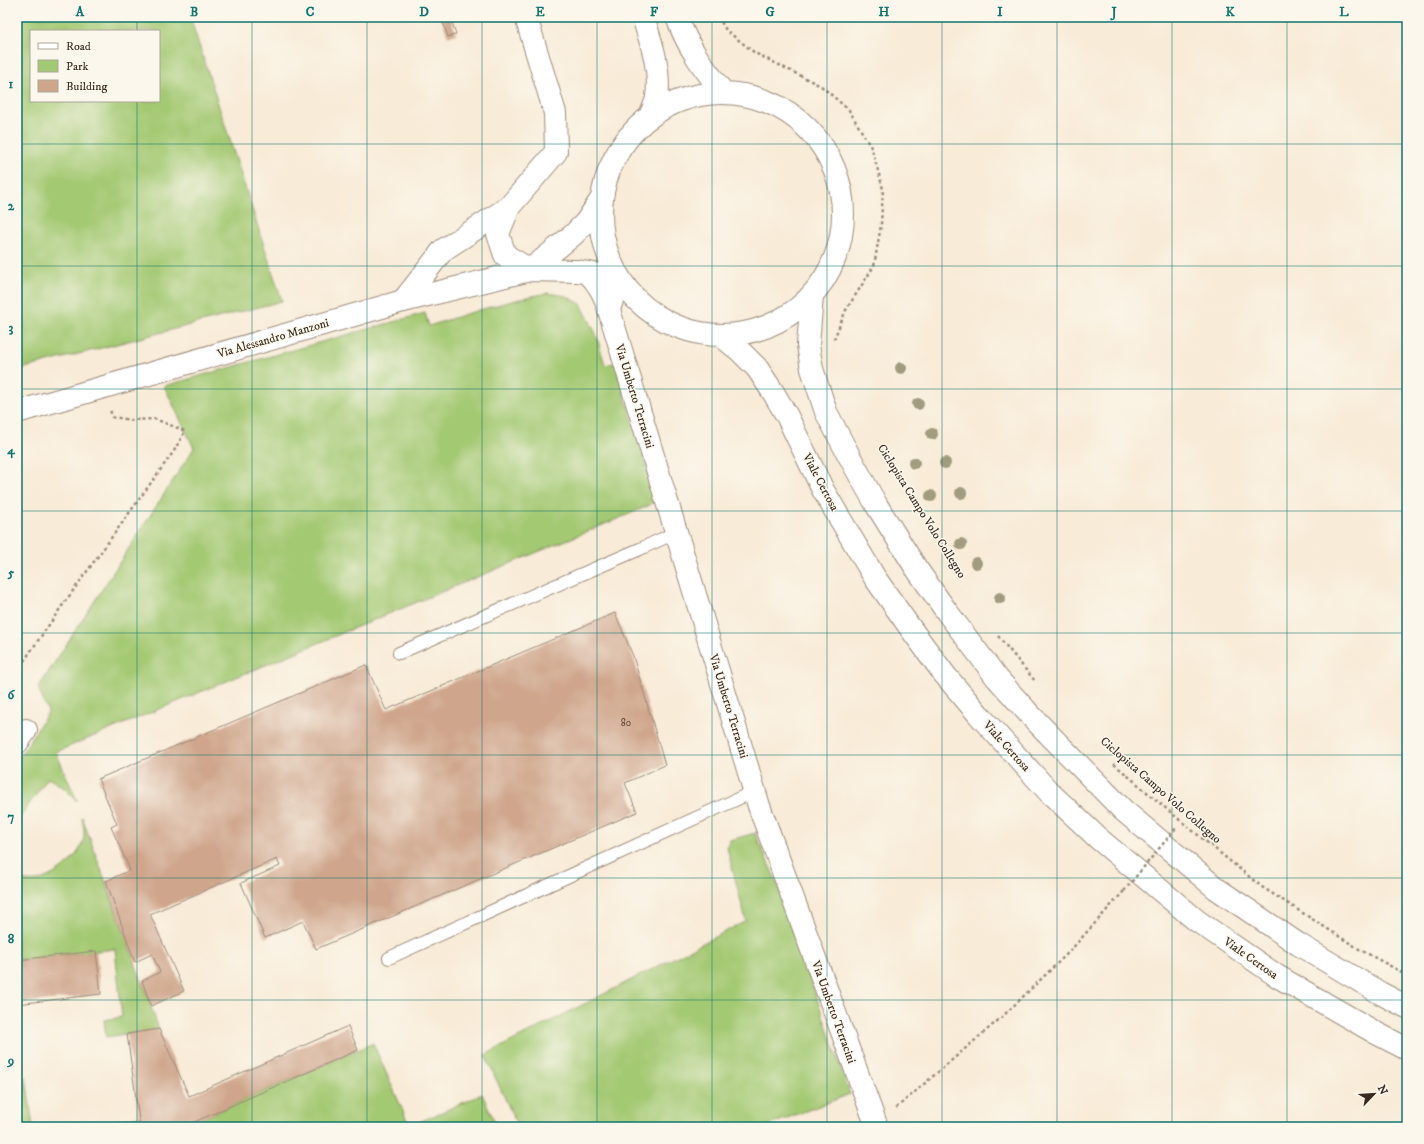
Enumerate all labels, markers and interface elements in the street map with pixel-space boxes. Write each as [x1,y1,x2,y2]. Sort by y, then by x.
text: A [75,4,85,20]
text: B [190,4,198,20]
text: C [306,4,315,20]
text: D [419,4,429,20]
text: E [535,4,545,20]
text: F [650,4,659,20]
text: G [765,4,775,20]
text: H [879,4,890,20]
text: I [997,4,1003,20]
text: J [1109,4,1117,21]
text: K [1225,4,1235,20]
text: L [1339,4,1349,20]
legend [30,30,160,102]
text: Road [66,39,91,54]
text: Park [66,59,88,74]
text: 1 [9,76,14,92]
text: Building [66,79,107,94]
text: 2 [8,198,15,214]
street label: Via Alessandro Manzoni [215,315,331,362]
text: 3 [9,320,14,336]
street label: Via Umberto Terracini [611,341,657,450]
street label: Ciclopista Campo Volo Collegno [874,441,969,581]
text: 4 [6,442,15,459]
street label: Viale Certosa [799,450,842,514]
text: 5 [7,565,15,581]
street label: Via Umberto Terracini [705,651,751,760]
text: 6 [8,687,16,703]
house number: 80 [621,717,631,729]
street label: Viale Certosa [979,717,1034,775]
street label: Ciclopista Campo Volo Collegno [1097,734,1224,847]
text: 7 [8,809,15,825]
text: 8 [8,931,15,947]
street label: Viale Certosa [1220,934,1282,983]
street label: Via Umberto Terracini [808,958,859,1066]
text: 9 [7,1053,14,1069]
north arrow [1354,1074,1394,1114]
text: N [1374,1083,1390,1097]

